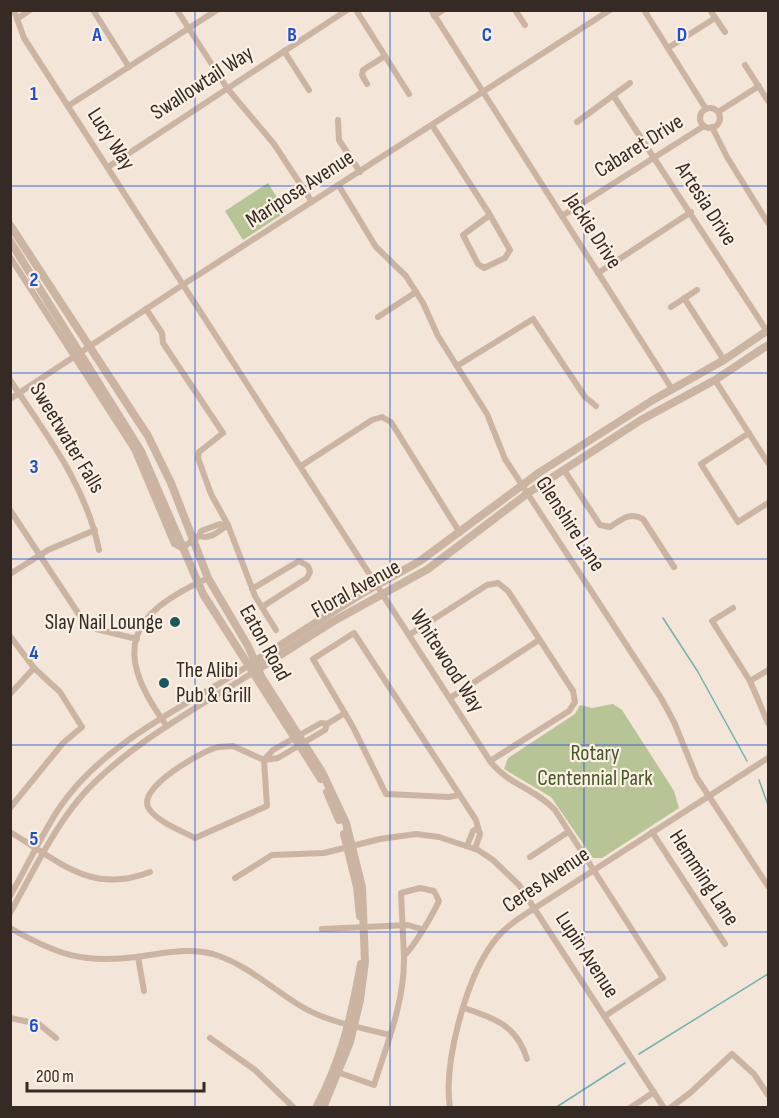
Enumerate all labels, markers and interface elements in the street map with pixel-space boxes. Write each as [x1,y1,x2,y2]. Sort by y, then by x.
text: A [91,23,102,47]
text: B [287,23,297,47]
text: C [482,23,492,47]
text: D [677,23,687,47]
street label: Swallowtail Way [146,40,259,126]
text: 1 [30,82,38,106]
street label: Lucy Way [81,103,141,176]
street label: Cabaret Drive [590,108,688,184]
street label: Mariposa Avenue [241,144,359,234]
street label: Artesia Drive [668,156,743,251]
street label: Jackie Drive [558,187,627,274]
text: 2 [30,268,38,292]
street label: Sweetwater Falls [23,378,111,498]
text: 3 [30,455,39,479]
street label: Glenshire Lane [529,471,611,577]
street label: Floral Avenue [307,554,405,624]
street label: Eaton Road [233,600,297,686]
street label: Whitewood Way [404,605,490,718]
place label: Slay Nail Lounge [45,609,163,636]
marker: Slay Nail Lounge [168,615,182,629]
text: 4 [29,641,39,665]
place label: The Alibi Pub & Grill [176,657,251,709]
marker: The Alibi Pub & Grill [157,676,171,690]
park label: Rotary Centennial Park [537,740,653,792]
street label: Hemming Lane [663,825,745,931]
text: 5 [30,827,39,851]
street label: Ceres Avenue [497,841,595,919]
street label: Lupin Avenue [549,907,625,1003]
text: 6 [29,1014,39,1038]
scale bar [27,1055,204,1093]
text: 200 m [36,1066,74,1087]

